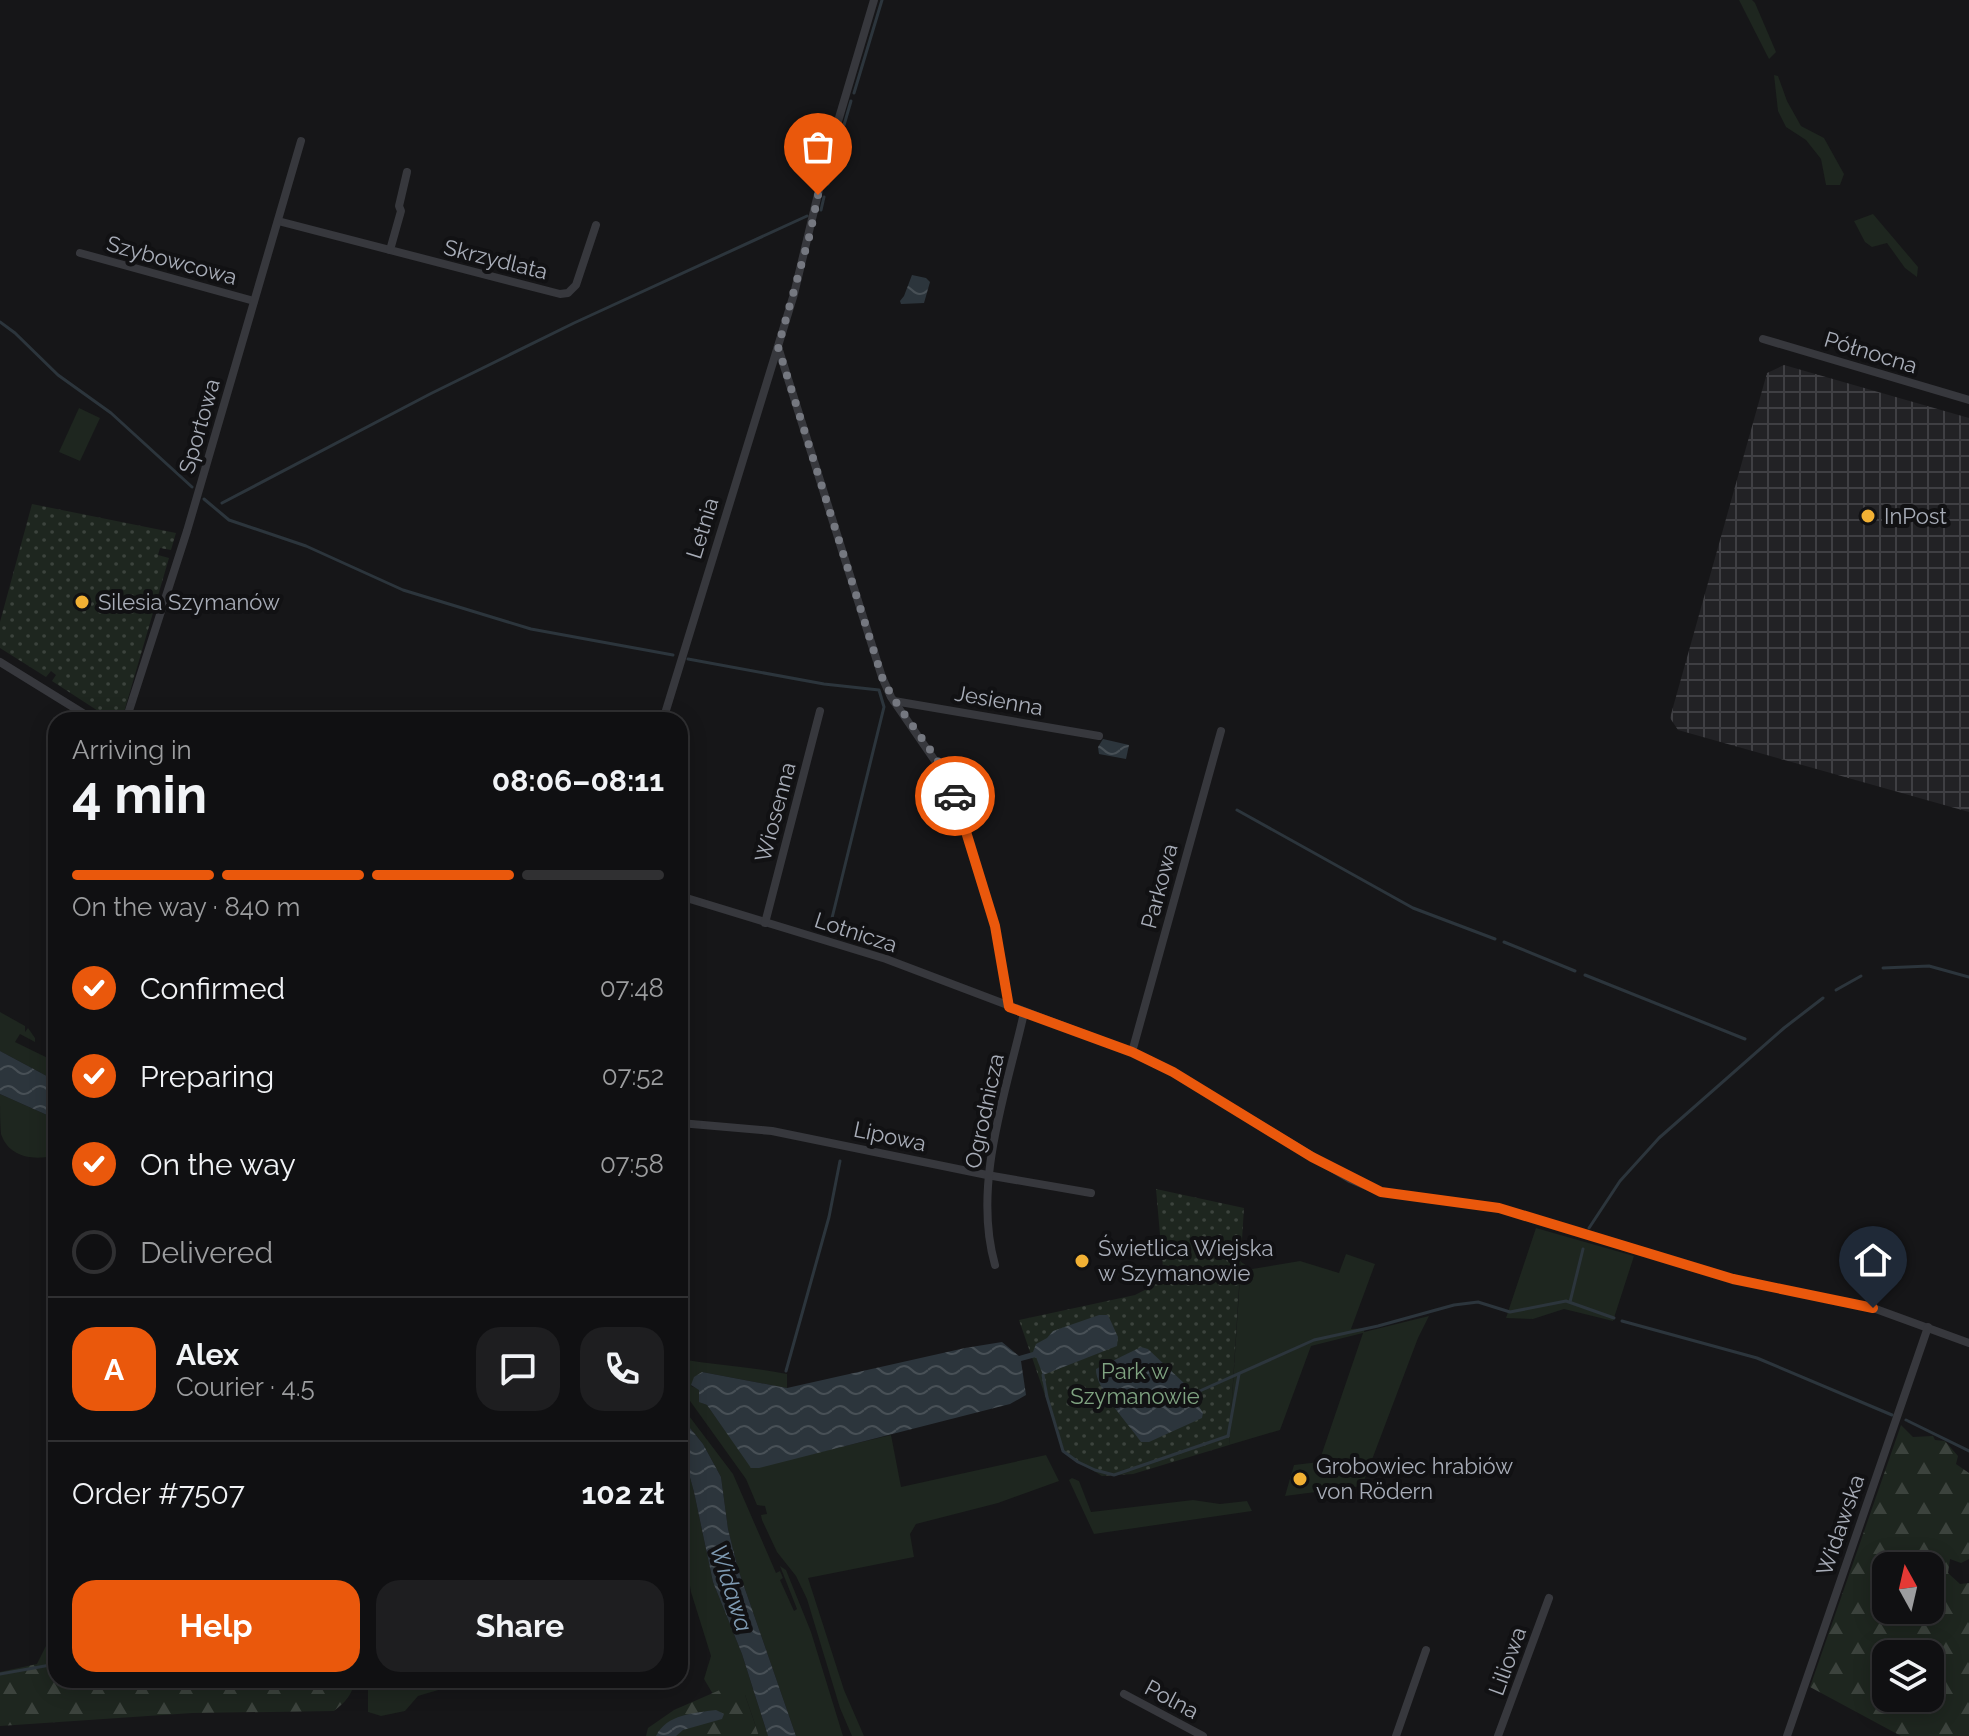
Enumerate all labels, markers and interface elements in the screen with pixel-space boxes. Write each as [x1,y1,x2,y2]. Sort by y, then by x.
pin [784,113,852,195]
icon: bag [796,125,840,169]
street label: Szybowcowa [104,230,240,290]
street label: Skrzydlata [441,234,551,284]
street label: Północna [1821,326,1921,378]
street label: Sportowa [173,376,225,476]
street label: Letnia [680,494,724,562]
place label: InPost [1884,503,1947,529]
marker: InPost [1859,507,1877,525]
place label: Silesia Szymanów [98,589,280,615]
marker: Silesia Szymanów [73,593,91,611]
street label: Jesienna [953,679,1045,721]
text: Arriving in [72,735,192,765]
courier [915,756,995,836]
street label: Wiosenna [749,759,801,865]
text: 08:06–08:11 [492,763,664,798]
text: 4 min [72,764,207,825]
icon: car [933,774,977,818]
street label: Parkowa [1135,841,1183,931]
text: On the way · 840 m [72,892,300,922]
street label: Lotnicza [811,906,901,958]
icon: check [72,966,116,1010]
text: Confirmed [140,971,285,1006]
text: 07:48 [600,973,664,1003]
street label: Ogrodnicza [959,1051,1009,1171]
icon: check [72,1054,116,1098]
text: Preparing [140,1059,274,1094]
text: 07:52 [602,1061,664,1091]
street label: Lipowa [851,1116,929,1156]
icon: check [72,1142,116,1186]
text: On the way [140,1147,296,1182]
text: 07:58 [600,1149,664,1179]
pin [1839,1226,1907,1308]
place label: Świetlica Wiejska w Szymanowie [1098,1234,1273,1286]
text: Delivered [140,1235,273,1270]
icon: home [1851,1238,1895,1282]
marker: Świetlica Wiejska w Szymanowie [1073,1252,1091,1270]
button: chat [476,1327,560,1411]
button: phone [580,1327,664,1411]
text: Alex [176,1337,239,1372]
text: A [104,1352,124,1387]
park label: Park w Szymanowie [1070,1358,1200,1409]
text: Courier · 4.5 [176,1372,315,1402]
place label: Grobowiec hrabiów von Rödern [1316,1453,1513,1504]
marker: Grobowiec hrabiów von Rödern [1291,1470,1309,1488]
street label: Widawska [1811,1471,1869,1579]
text: Order #7507 [72,1476,245,1511]
text: 102 zł [582,1476,664,1511]
water label: Widawa [704,1541,759,1635]
north arrow [1872,1552,1944,1624]
map controls [1872,1552,1944,1712]
button: Help [72,1580,360,1672]
button: Share [376,1580,664,1672]
street label: Liliowa [1483,1623,1531,1699]
button: layers [1872,1640,1944,1712]
street label: Polna [1141,1674,1203,1724]

